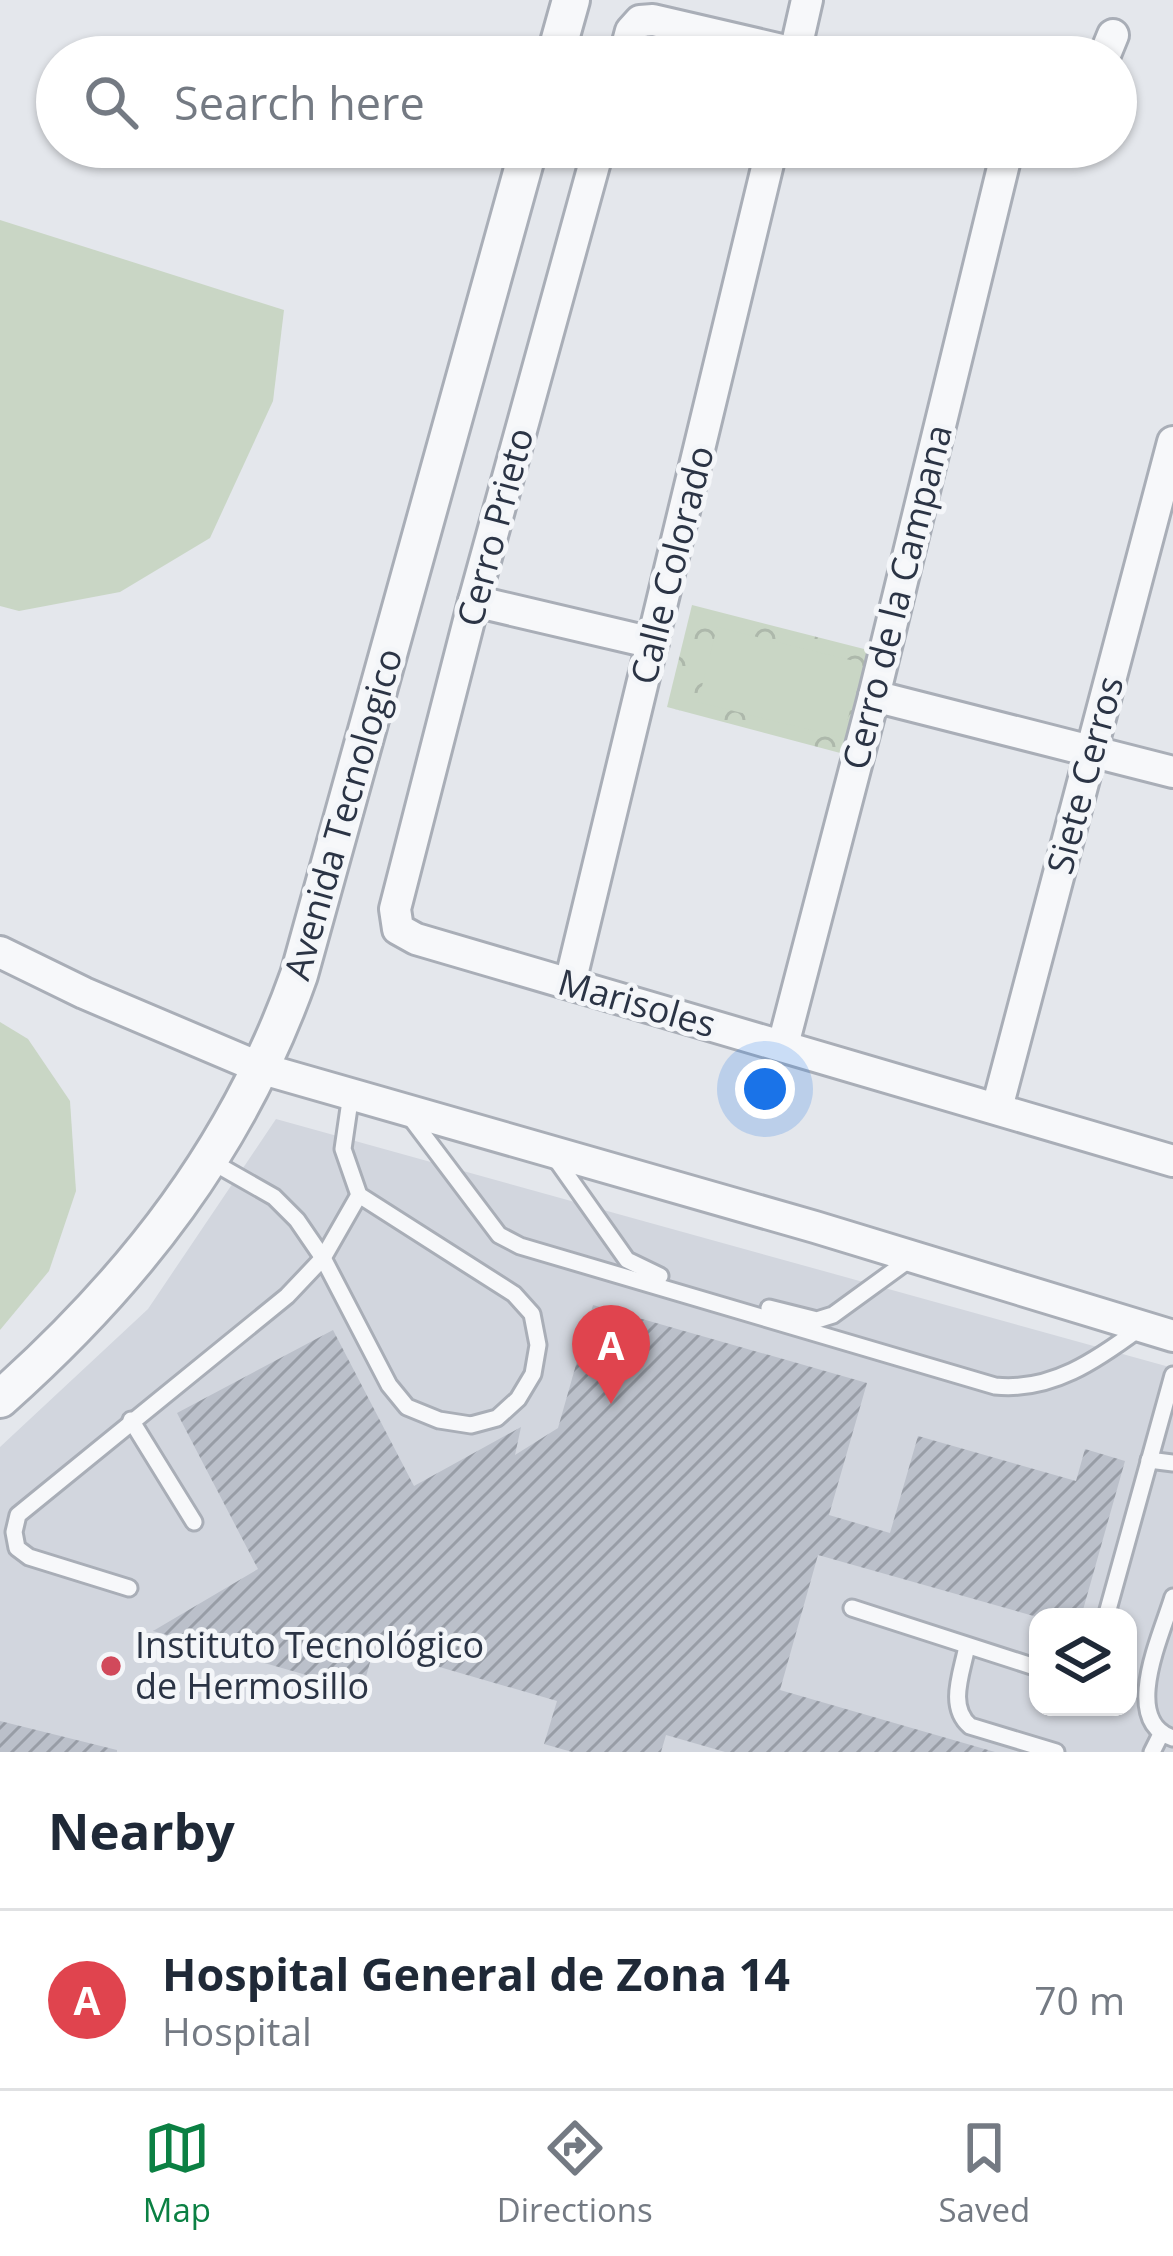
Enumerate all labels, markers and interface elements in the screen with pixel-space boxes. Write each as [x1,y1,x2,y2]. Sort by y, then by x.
search box [36,36,1137,168]
icon: search [78,69,144,135]
text: Search here [174,72,425,133]
street label: Cerro de la Campana [830,419,963,774]
street label: Cerro Prieto [445,422,545,631]
street label: Calle Colorado [618,441,725,689]
street label: Avenida Tecnologico [272,642,413,985]
street label: Siete Cerros [1035,671,1134,879]
street label: Marisoles [553,957,721,1048]
your location [735,1059,795,1119]
pin: A [572,1305,650,1404]
map controls [1029,1608,1137,1716]
button: layers [1029,1608,1137,1716]
place label: Instituto Tecnológico de Hermosillo [135,1620,484,1710]
marker: Instituto Tecnológico de Hermosillo [98,1653,124,1679]
text: Nearby [48,1795,235,1865]
text: Hospital General de Zona 14 [162,1943,790,2004]
text: A [74,1973,100,2026]
text: 70 m [1034,1973,1125,2026]
text: Hospital [162,2004,312,2057]
tab: Map [143,2115,211,2232]
tab: Directions [497,2115,653,2232]
tab: Saved [938,2115,1030,2232]

